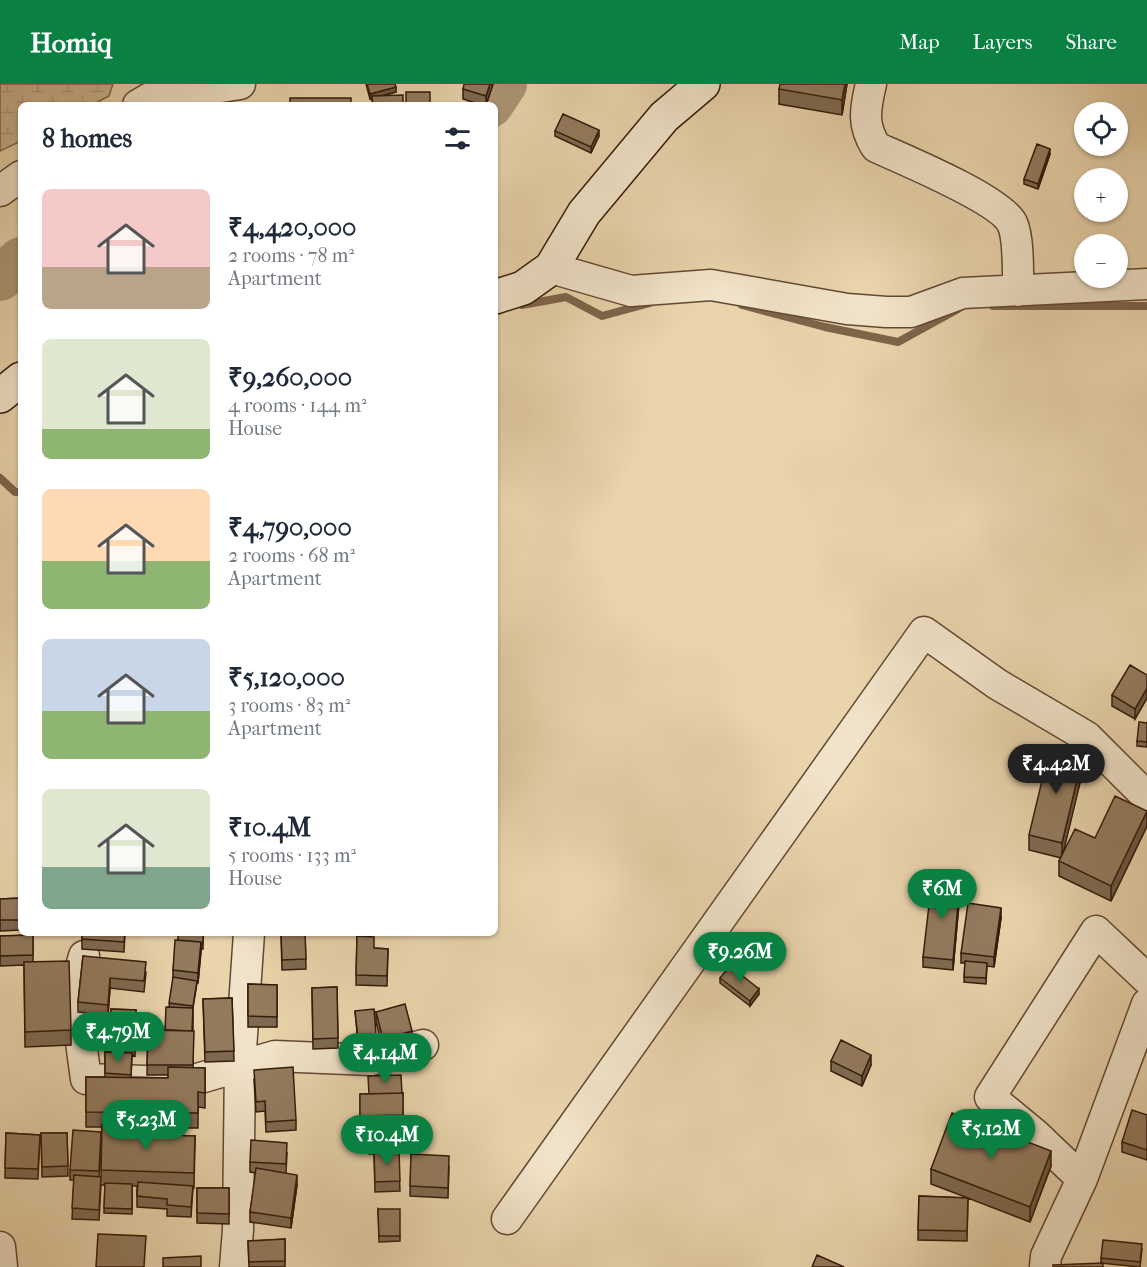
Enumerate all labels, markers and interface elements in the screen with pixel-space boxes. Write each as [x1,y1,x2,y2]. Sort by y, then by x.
text: Homiq [30,26,112,59]
text: Map [899,30,940,54]
text: Layers [973,30,1032,54]
text: Share [1065,30,1117,54]
map controls [1074,102,1128,288]
button: locate [1074,102,1128,156]
icon: filters [441,122,474,155]
text: 8 homes [42,123,132,154]
button: + [1074,168,1128,222]
text: ₹4,420,000 [228,212,356,243]
icon: home [90,213,162,285]
button: − [1074,234,1128,288]
text: 2 rooms · 78 m² [228,244,354,267]
text: Apartment [228,267,322,290]
text: ₹9,260,000 [228,362,352,393]
icon: home [90,363,162,435]
text: 4 rooms · 144 m² [228,394,367,417]
text: House [228,417,282,440]
text: ₹4,790,000 [228,512,352,543]
icon: home [90,513,162,585]
text: 2 rooms · 68 m² [228,544,355,567]
text: Apartment [228,567,322,590]
text: ₹5,120,000 [228,662,345,693]
icon: home [90,663,162,735]
text: 3 rooms · 83 m² [228,694,351,717]
text: Apartment [228,717,322,740]
pin: ₹4.42M [1007,744,1105,795]
text: ₹4.42M [1022,752,1090,775]
text: ₹10.4M [228,812,311,843]
icon: home [90,813,162,885]
text: 5 rooms · 133 m² [228,844,356,867]
text: House [228,867,282,890]
pin: ₹6M [913,869,971,920]
text: ₹6M [922,877,962,900]
pin: ₹9.26M [691,932,789,983]
text: ₹9.26M [707,940,773,963]
pin: ₹4.79M [69,1012,167,1063]
text: ₹4.79M [86,1020,150,1043]
pin: ₹4.14M [336,1033,434,1084]
text: ₹4.14M [353,1041,417,1064]
pin: ₹5.23M [97,1100,195,1151]
text: ₹5.23M [116,1108,176,1131]
pin: ₹5.12M [942,1109,1040,1160]
pin: ₹10.4M [338,1115,436,1166]
text: ₹5.12M [961,1117,1021,1140]
text: ₹10.4M [355,1123,419,1146]

